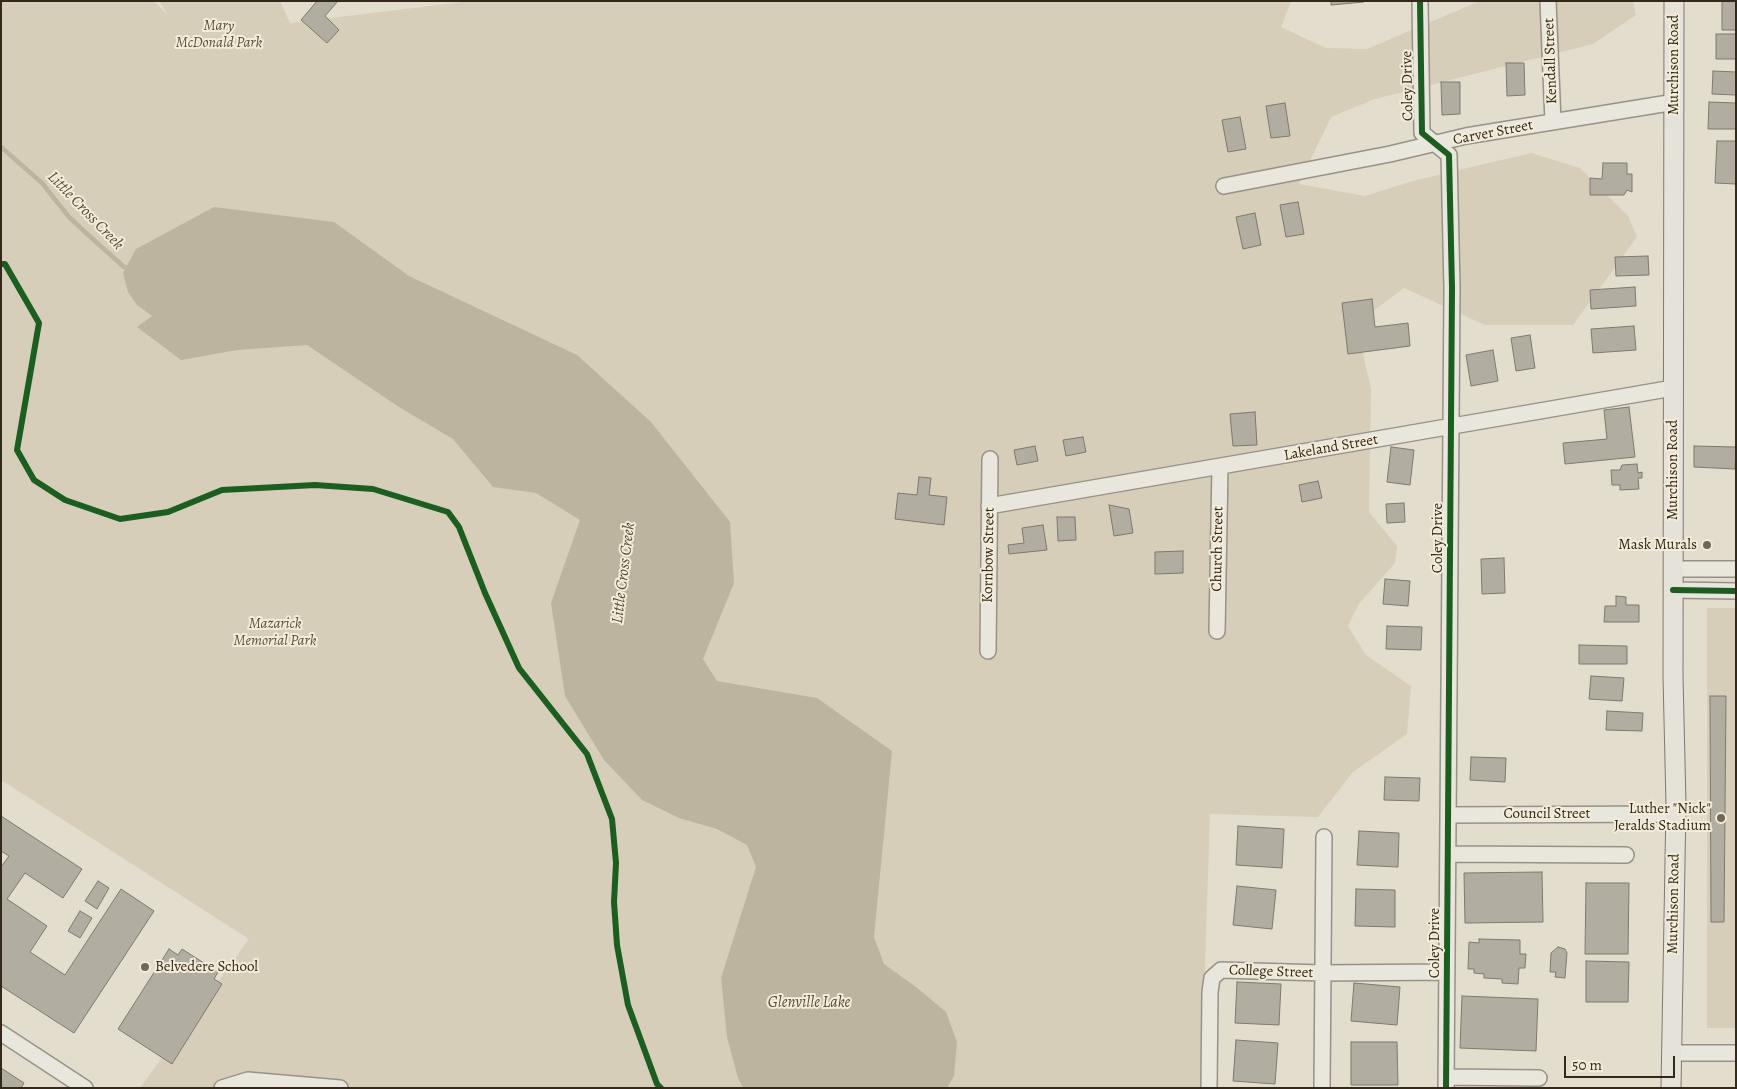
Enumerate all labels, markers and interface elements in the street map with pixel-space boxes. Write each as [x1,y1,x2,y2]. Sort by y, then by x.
street label: Murchison Road [1665,15,1683,115]
park label: Mary McDonald Park [176,17,262,52]
street label: Kendall Street [1541,18,1561,104]
street label: Coley Drive [1398,51,1418,121]
street label: Carver Street [1451,116,1535,150]
water label: Little Cross Creek [43,168,127,254]
street label: Murchison Road [1664,420,1682,520]
street label: Lakeland Street [1283,431,1379,465]
street label: Coley Drive [1429,503,1447,573]
street label: Church Street [1208,506,1228,592]
street label: Kornbow Street [979,507,999,603]
water label: Little Cross Creek [608,521,640,625]
place label: Mask Murals [1618,536,1697,554]
marker: Mask Murals [1701,539,1713,551]
park label: Mazarick Memorial Park [234,615,316,650]
place label: Luther "Nick" Jeralds Stadium [1614,800,1711,835]
street label: Council Street [1504,805,1590,823]
marker: Luther "Nick" Jeralds Stadium [1715,812,1727,824]
street label: Murchison Road [1664,854,1684,954]
street label: Coley Drive [1426,908,1444,978]
place label: Belvedere School [155,958,258,976]
marker: Belvedere School [139,961,151,973]
street label: College Street [1228,962,1314,982]
water label: Glenville Lake [768,993,850,1013]
scale bar [1567,1046,1678,1078]
text: 50 m [1572,1055,1602,1075]

